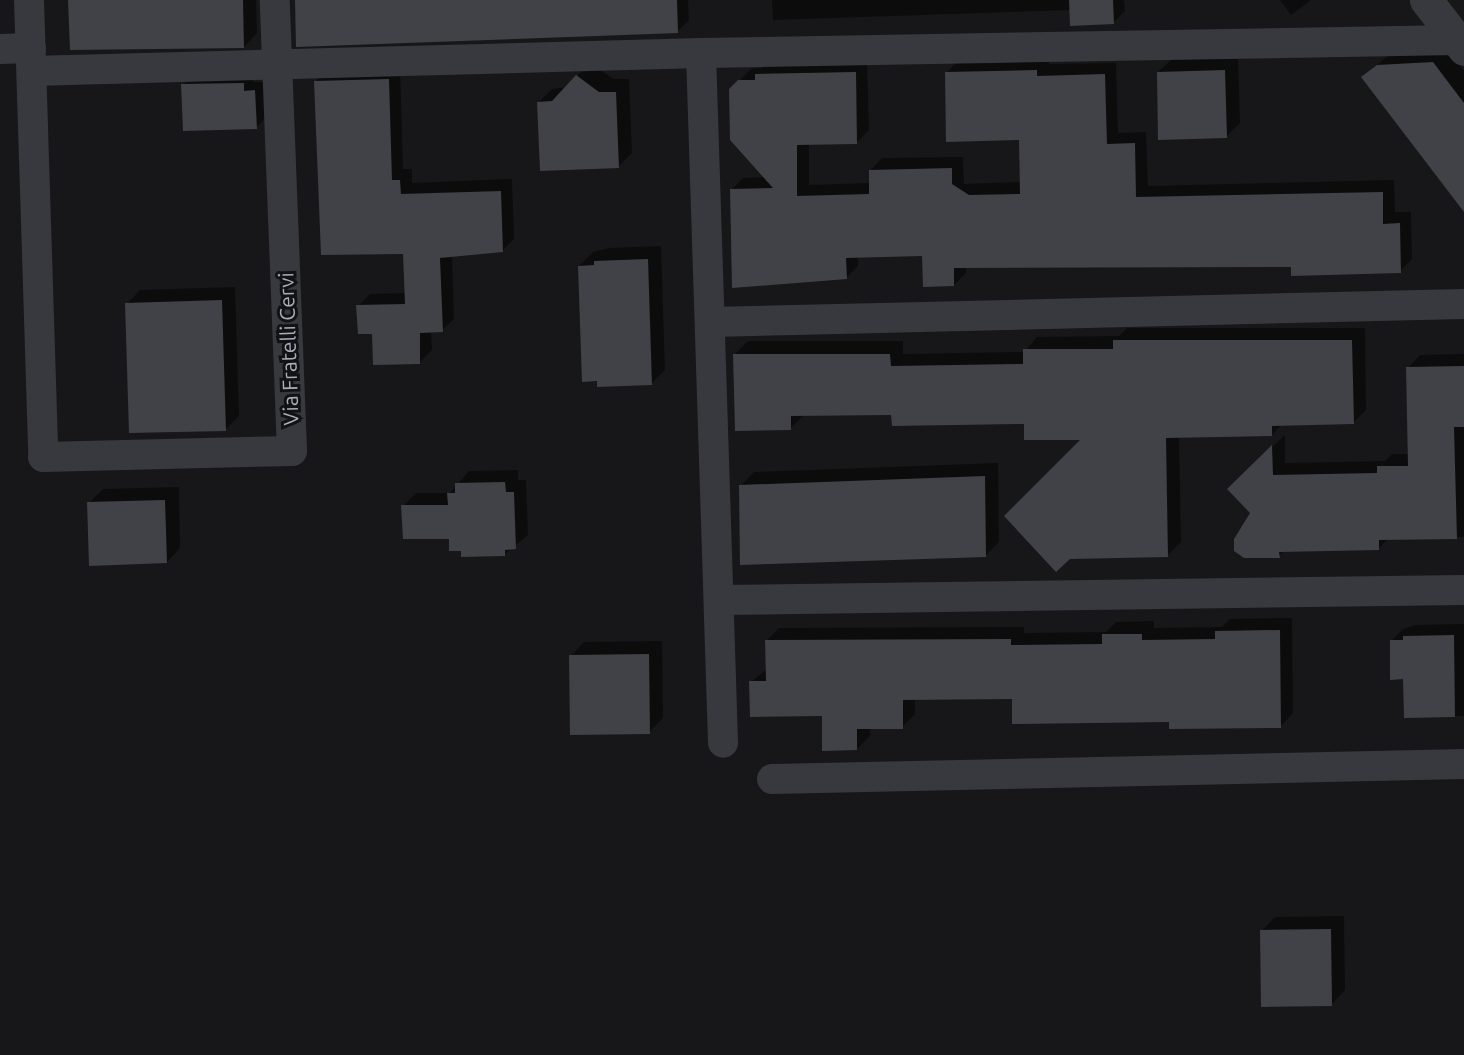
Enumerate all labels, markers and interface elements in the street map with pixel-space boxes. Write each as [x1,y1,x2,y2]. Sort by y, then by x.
street label: Via Fratelli Cervi [273,272,303,426]

